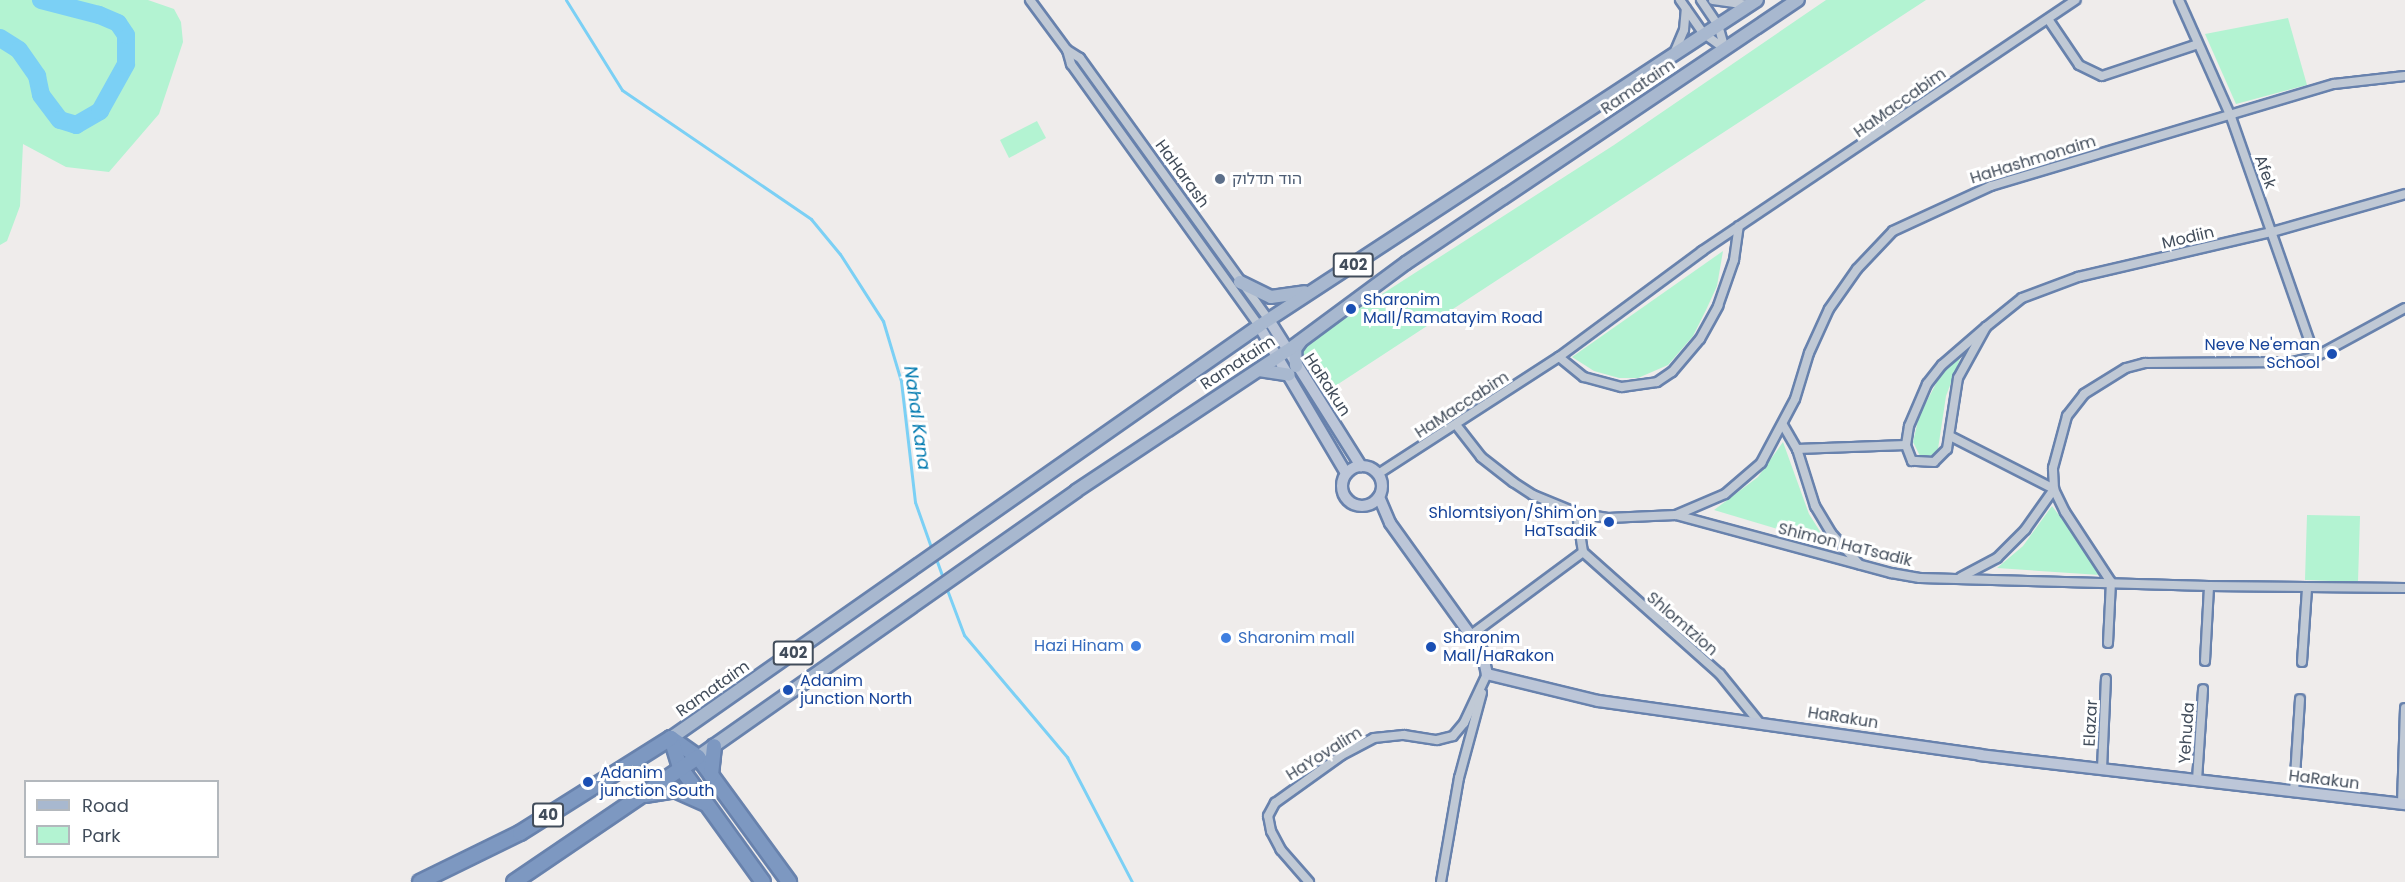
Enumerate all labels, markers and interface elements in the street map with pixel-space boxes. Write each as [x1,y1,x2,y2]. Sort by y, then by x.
street label: Ramataim [1597,55,1679,119]
street label: HaMaccabim [1850,64,1950,142]
street label: HaHashmonaim [1968,132,2098,188]
street label: HaHarash [1151,136,1213,212]
street label: Afek [2250,153,2280,191]
place label: הוד תדלוק [1232,169,1302,189]
marker: הוד תדלוק [1213,172,1227,186]
street label: Modiin [2160,223,2216,253]
road number: 402 [1332,253,1374,277]
place label: Sharonim Mall/Ramatayim Road [1363,290,1543,328]
marker: Sharonim Mall/Ramatayim Road [1344,302,1358,316]
street label: Ramataim [1197,332,1279,394]
place label: Neve Ne'eman School [2204,335,2320,373]
marker: Neve Ne'eman School [2325,347,2339,361]
street label: HaRakun [1300,350,1354,420]
water label: Nahal Kana [899,365,935,471]
street label: HaMaccabim [1412,368,1512,442]
place label: Shlomtsiyon/Shim'on HaTsadik [1428,503,1597,541]
marker: Shlomtsiyon/Shim'on HaTsadik [1602,515,1616,529]
street label: Shimon HaTsadik [1776,519,1914,571]
street label: Shlomtzion [1643,588,1721,660]
place label: Sharonim mall [1238,628,1355,648]
place label: Sharonim Mall/HaRakon [1443,628,1554,666]
marker: Sharonim mall [1219,631,1233,645]
place label: Hazi Hinam [1034,636,1124,656]
marker: Hazi Hinam [1129,639,1143,653]
marker: Sharonim Mall/HaRakon [1424,640,1438,654]
road number: 402 [772,641,814,665]
street label: Ramataim [673,657,753,721]
place label: Adanim junction North [800,671,912,709]
marker: Adanim junction North [781,683,795,697]
street label: Elazar [2080,699,2102,747]
street label: Yehuda [2175,702,2199,764]
street label: HaRakun [1806,703,1880,733]
street label: HaYovalim [1283,723,1365,785]
place label: Adanim junction South [600,763,715,801]
street label: HaRakun [2288,766,2360,794]
marker: Adanim junction South [581,775,595,789]
legend [24,780,219,858]
text: Road [82,793,129,818]
road number: 40 [532,803,564,827]
text: Park [82,823,121,848]

